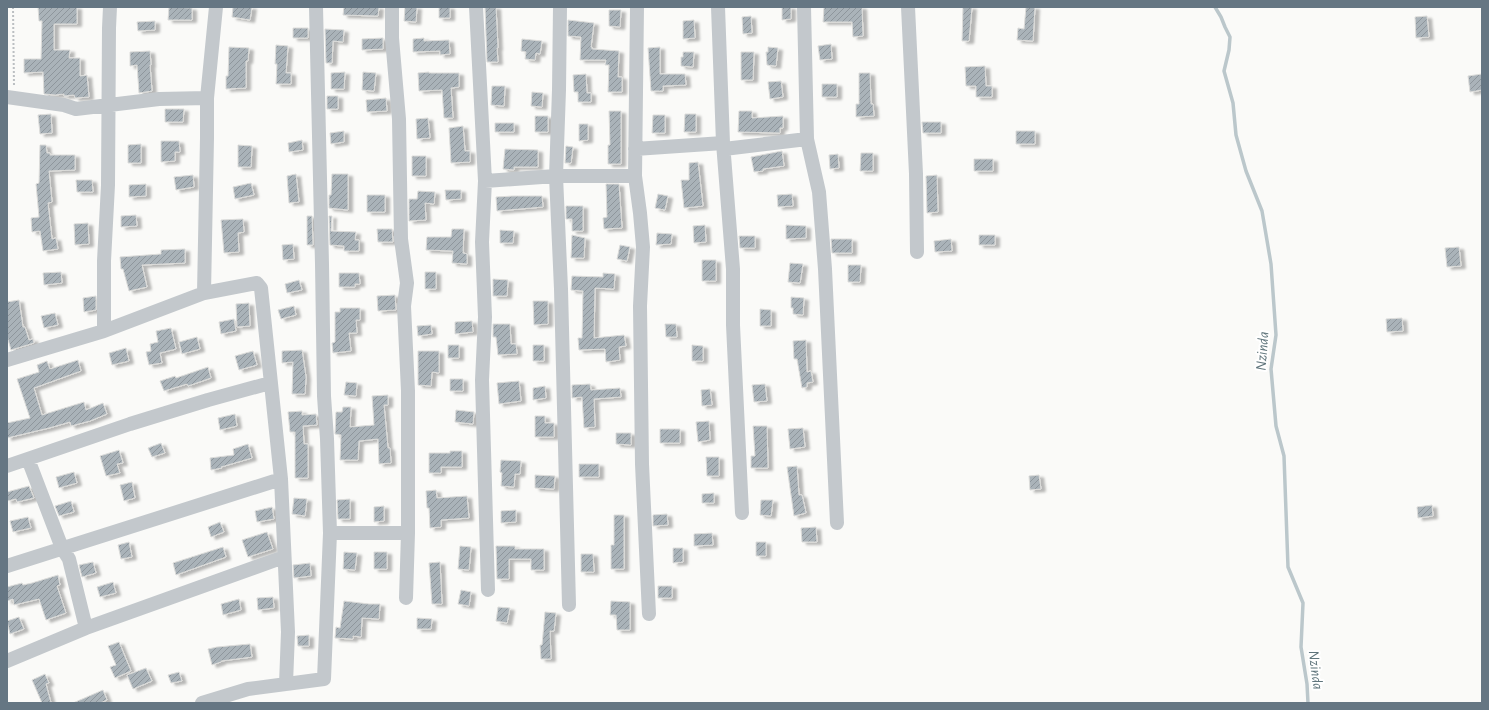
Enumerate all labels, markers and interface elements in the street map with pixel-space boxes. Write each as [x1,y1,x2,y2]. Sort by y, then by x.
water label: Nzinda [1254,331,1271,371]
water label: Nzinda [1306,650,1325,691]

